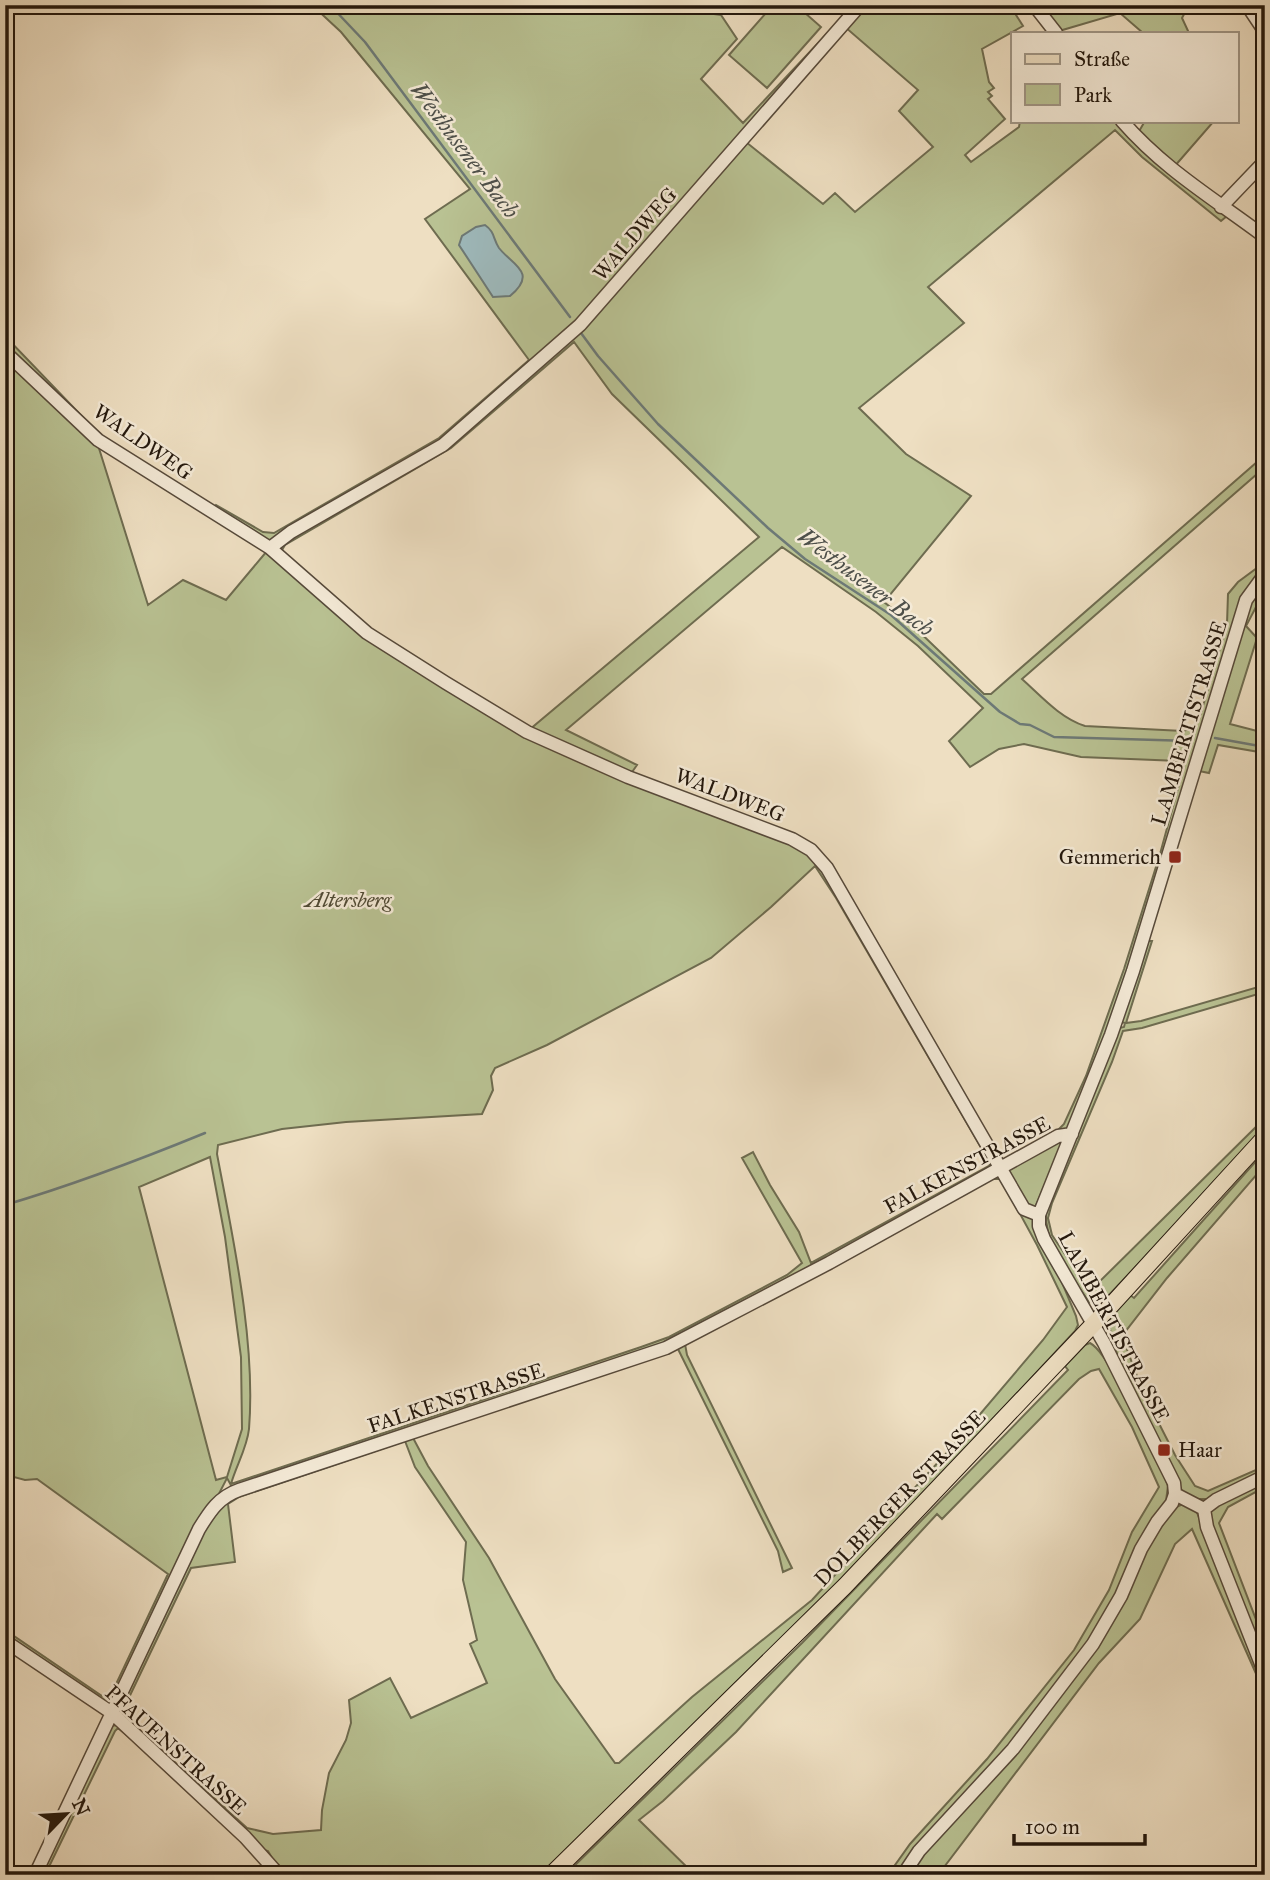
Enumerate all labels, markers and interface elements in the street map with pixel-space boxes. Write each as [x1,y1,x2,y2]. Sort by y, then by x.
legend [1011,32,1238,122]
text: Straße [1074,46,1130,72]
water label: Westhusener Bach [405,76,525,224]
text: Park [1074,82,1112,108]
street label: WALDWEG [587,182,683,286]
street label: WALDWEG [88,398,198,486]
water label: Westhusener Bach [792,522,940,642]
street label: LAMBERTISTRASSE [1145,617,1233,829]
street label: WALDWEG [671,762,789,828]
place label: Gemmerich [1059,844,1161,870]
marker: Gemmerich [1167,849,1183,865]
park label: Altersberg [303,887,392,913]
street label: FALKENSTRASSE [879,1110,1055,1220]
street label: LAMBERTISTRASSE [1052,1227,1176,1427]
street label: FALKENSTRASSE [364,1357,548,1439]
street label: DOLBERGER STRASSE [809,1404,991,1592]
place label: Haar [1178,1437,1222,1463]
marker: Haar [1156,1442,1172,1458]
street label: PFAUENSTRASSE [100,1679,252,1821]
north arrow [32,1778,102,1848]
text: N [67,1795,95,1819]
scale bar [1014,1803,1146,1847]
text: 100 m [1025,1814,1080,1840]

